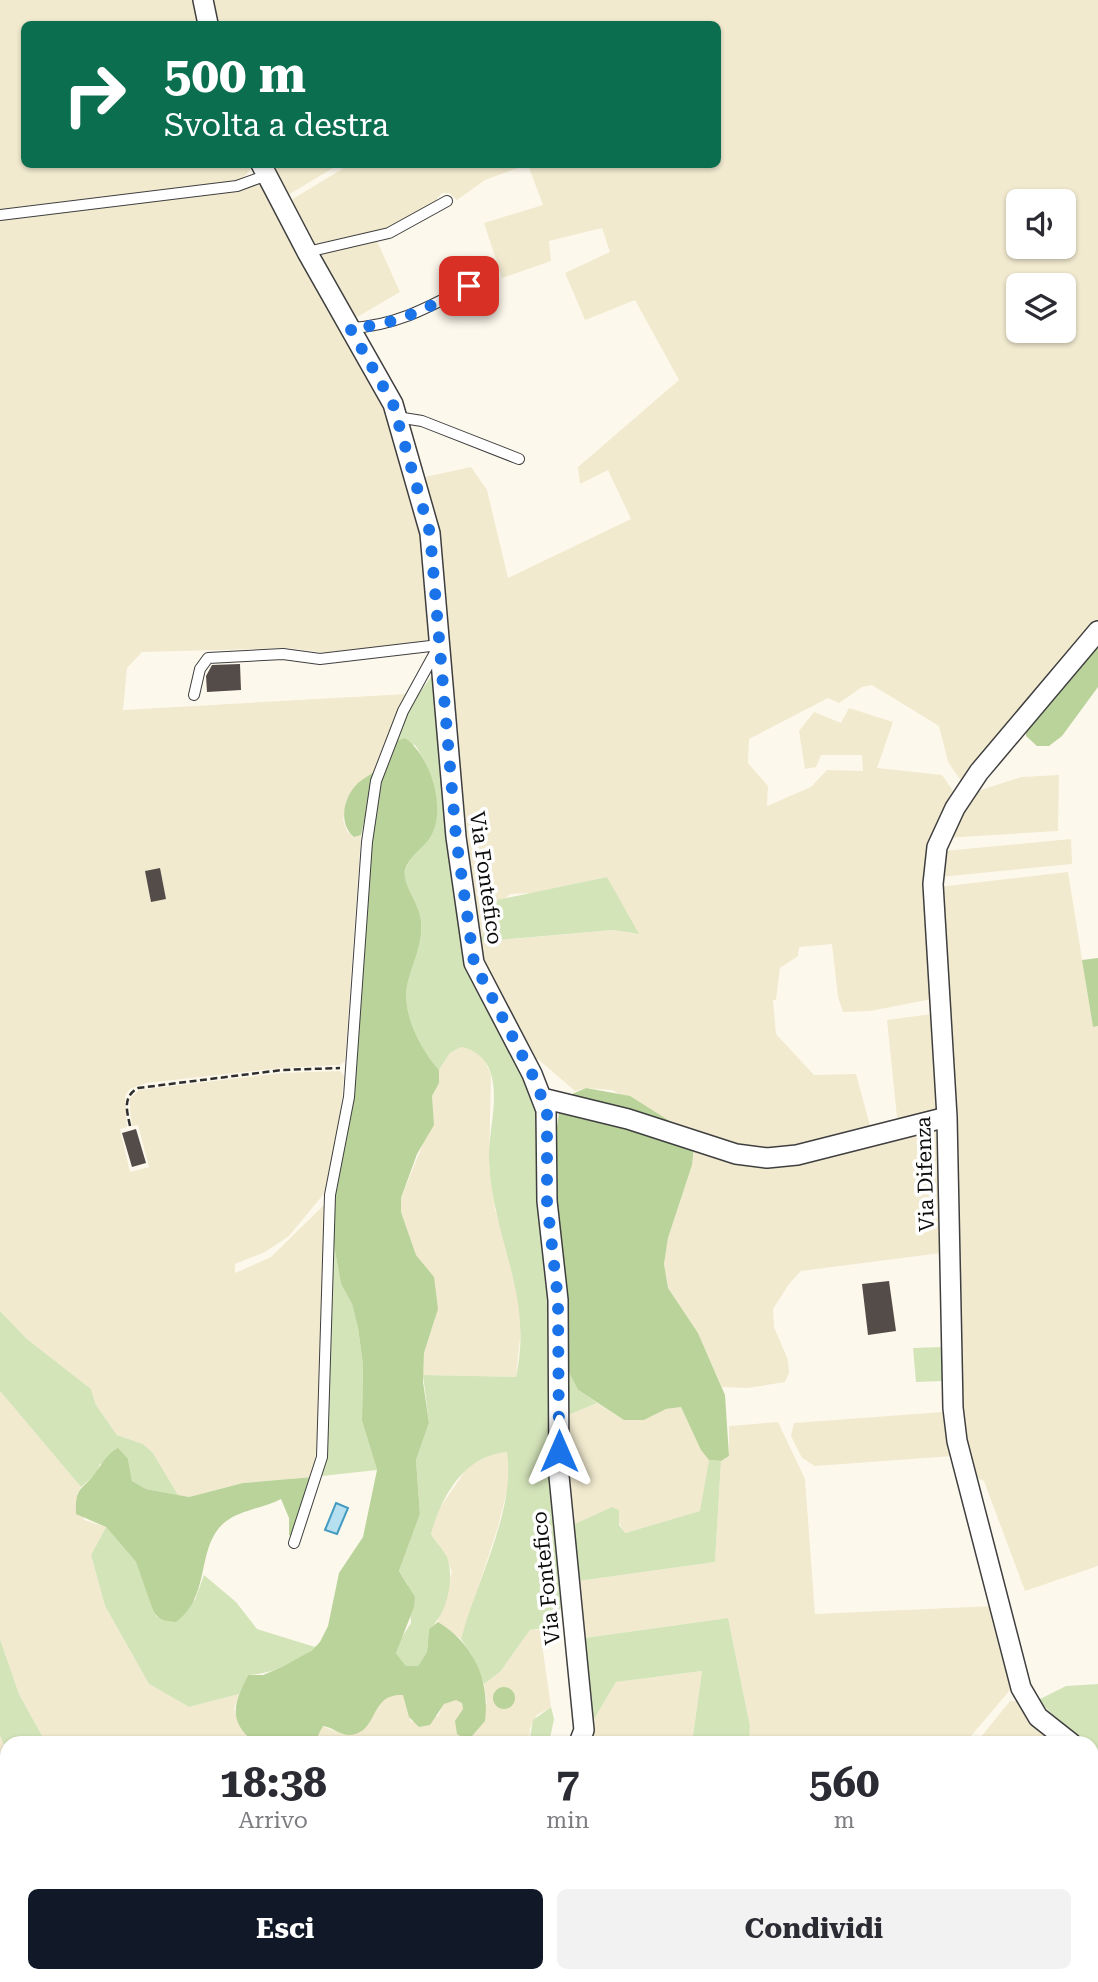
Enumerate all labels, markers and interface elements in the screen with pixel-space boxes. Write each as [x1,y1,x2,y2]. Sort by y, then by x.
text: 500 m [164,47,306,104]
icon: right [49,49,140,140]
text: Svolta a destra [164,106,389,144]
map controls [1006,189,1076,343]
button: sound [1006,189,1076,259]
pin [439,256,499,316]
icon: arrive [450,267,488,305]
button: layers [1006,273,1076,343]
street label: Via Fontefico [465,810,507,946]
street label: Via Difenza [911,1115,939,1232]
position arrow [522,1414,596,1488]
street label: Via Fontefico [527,1510,565,1646]
text: 18:38 [220,1758,327,1807]
text: 7 [556,1758,580,1807]
text: 560 [809,1758,879,1807]
text: Arrivo [238,1807,308,1834]
text: min [546,1807,589,1834]
text: m [834,1807,855,1834]
button: Esci [28,1889,543,1969]
button: Condividi [557,1889,1071,1969]

